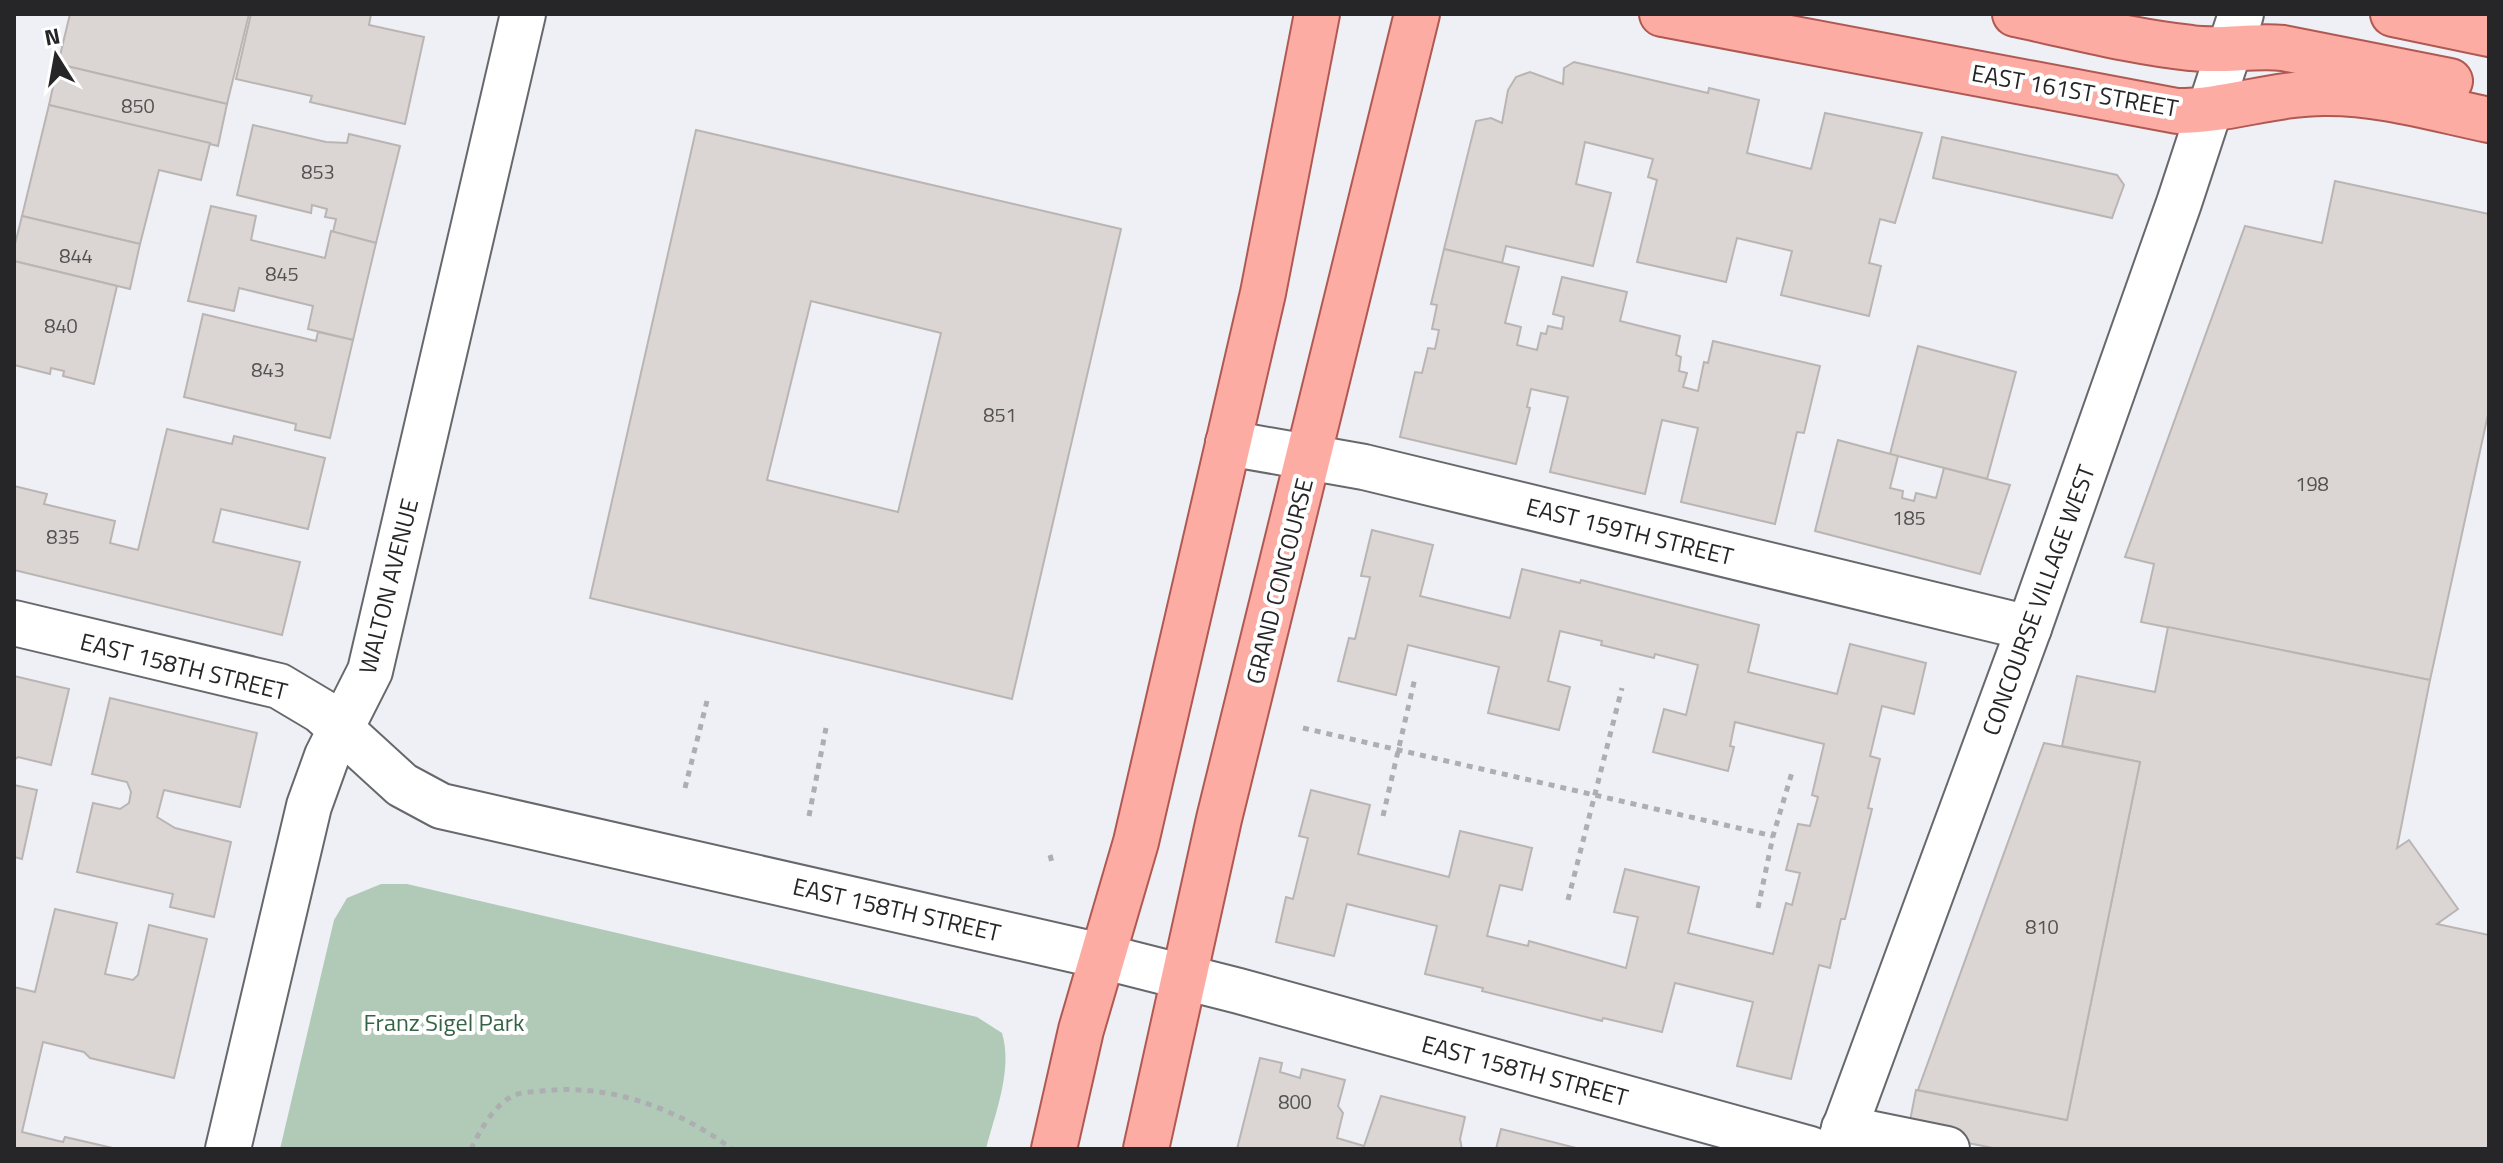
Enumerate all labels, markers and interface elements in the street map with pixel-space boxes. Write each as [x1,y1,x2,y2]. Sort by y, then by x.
north arrow [16,16,96,96]
text: N [41,18,63,55]
street label: EAST 161ST STREET [1969,54,2181,126]
house number: 850 [121,90,155,121]
house number: 853 [301,156,335,187]
house number: 844 [59,240,93,271]
house number: 845 [265,258,299,289]
house number: 840 [44,310,78,341]
house number: 843 [251,354,285,385]
house number: 851 [983,399,1017,430]
street label: CONCOURSE VILLAGE WEST [1972,459,2104,740]
house number: 198 [2295,468,2329,499]
street label: GRAND CONCOURSE [1236,474,1322,688]
street label: EAST 159TH STREET [1523,488,1738,574]
street label: WALTON AVENUE [349,495,427,677]
house number: 185 [1892,502,1926,533]
house number: 835 [46,521,80,552]
street label: EAST 158TH STREET [77,623,292,709]
street label: EAST 158TH STREET [790,868,1005,951]
house number: 810 [2025,911,2059,942]
park label: Franz Sigel Park [363,1004,525,1040]
street label: EAST 158TH STREET [1418,1025,1633,1115]
house number: 800 [1278,1086,1312,1117]

